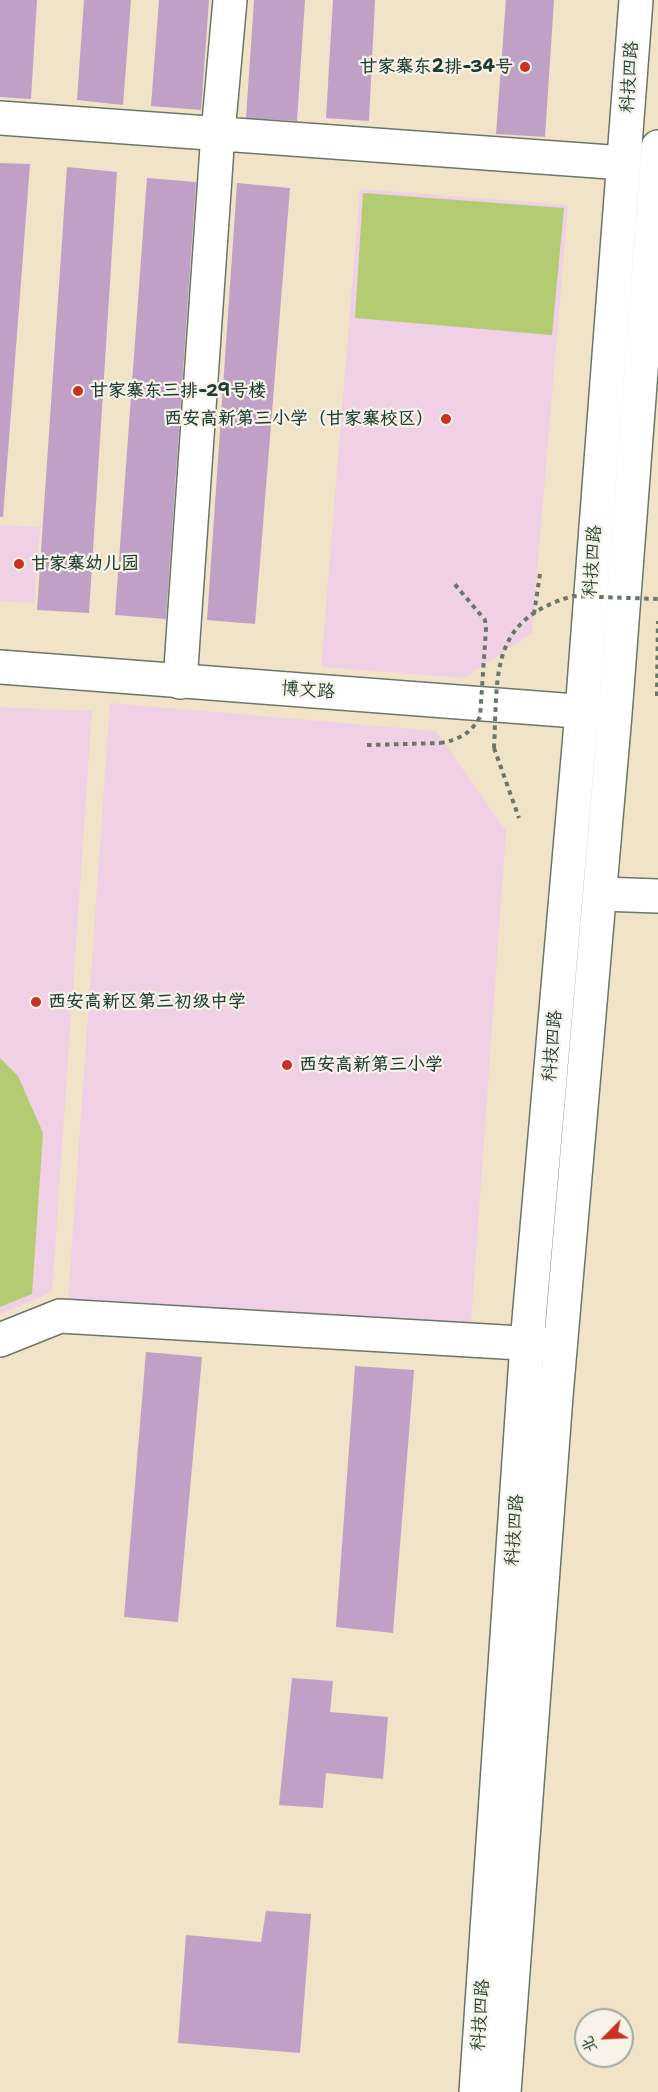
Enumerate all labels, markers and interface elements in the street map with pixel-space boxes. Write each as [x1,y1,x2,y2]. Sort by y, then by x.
street label: 科技四路 [617,40,643,114]
place label: 甘家寨东2排-34号 [360,56,513,78]
marker: 甘家寨东2排-34号 [518,60,532,74]
place label: 甘家寨东三排-29号楼 [90,380,266,402]
marker: 甘家寨东三排-29号楼 [71,384,85,398]
place label: 西安高新第三小学（甘家寨校区） [164,408,434,430]
marker: 西安高新第三小学（甘家寨校区） [439,412,453,426]
street label: 科技四路 [580,524,606,598]
place label: 甘家寨幼儿园 [31,553,139,575]
marker: 甘家寨幼儿园 [12,557,26,571]
street label: 博文路 [280,678,336,704]
place label: 西安高新区第三初级中学 [48,991,246,1013]
marker: 西安高新区第三初级中学 [29,995,43,1009]
street label: 科技四路 [539,1009,567,1083]
place label: 西安高新第三小学 [299,1054,443,1076]
marker: 西安高新第三小学 [280,1058,294,1072]
street label: 科技四路 [502,1493,528,1567]
street label: 科技四路 [468,1978,494,2052]
north arrow [574,2008,634,2068]
text: 北 [576,2033,602,2056]

